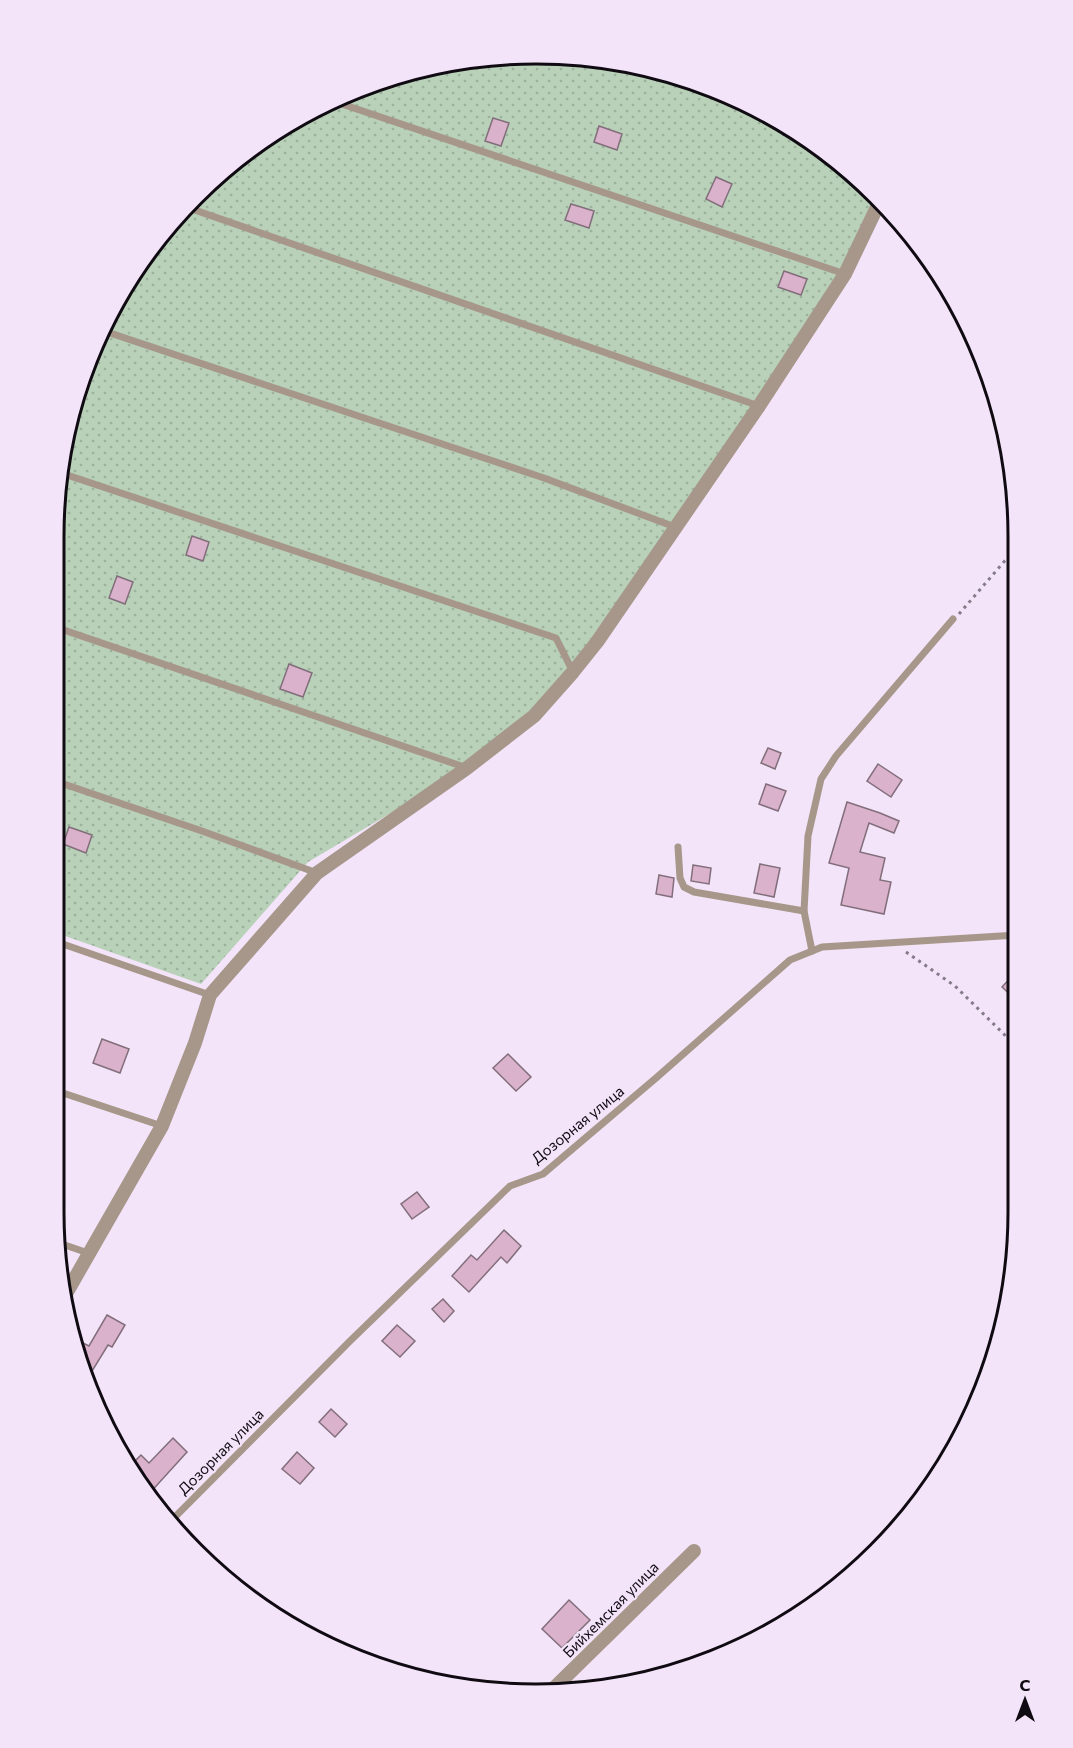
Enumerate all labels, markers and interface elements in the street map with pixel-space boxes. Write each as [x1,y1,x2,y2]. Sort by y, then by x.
street label: Дозорная улица [527,1081,627,1167]
street label: Дозорная улица [174,1405,267,1498]
street label: Бийхемская улица [559,1558,662,1661]
north arrow [995,1670,1055,1730]
text: С [1020,1675,1031,1694]

